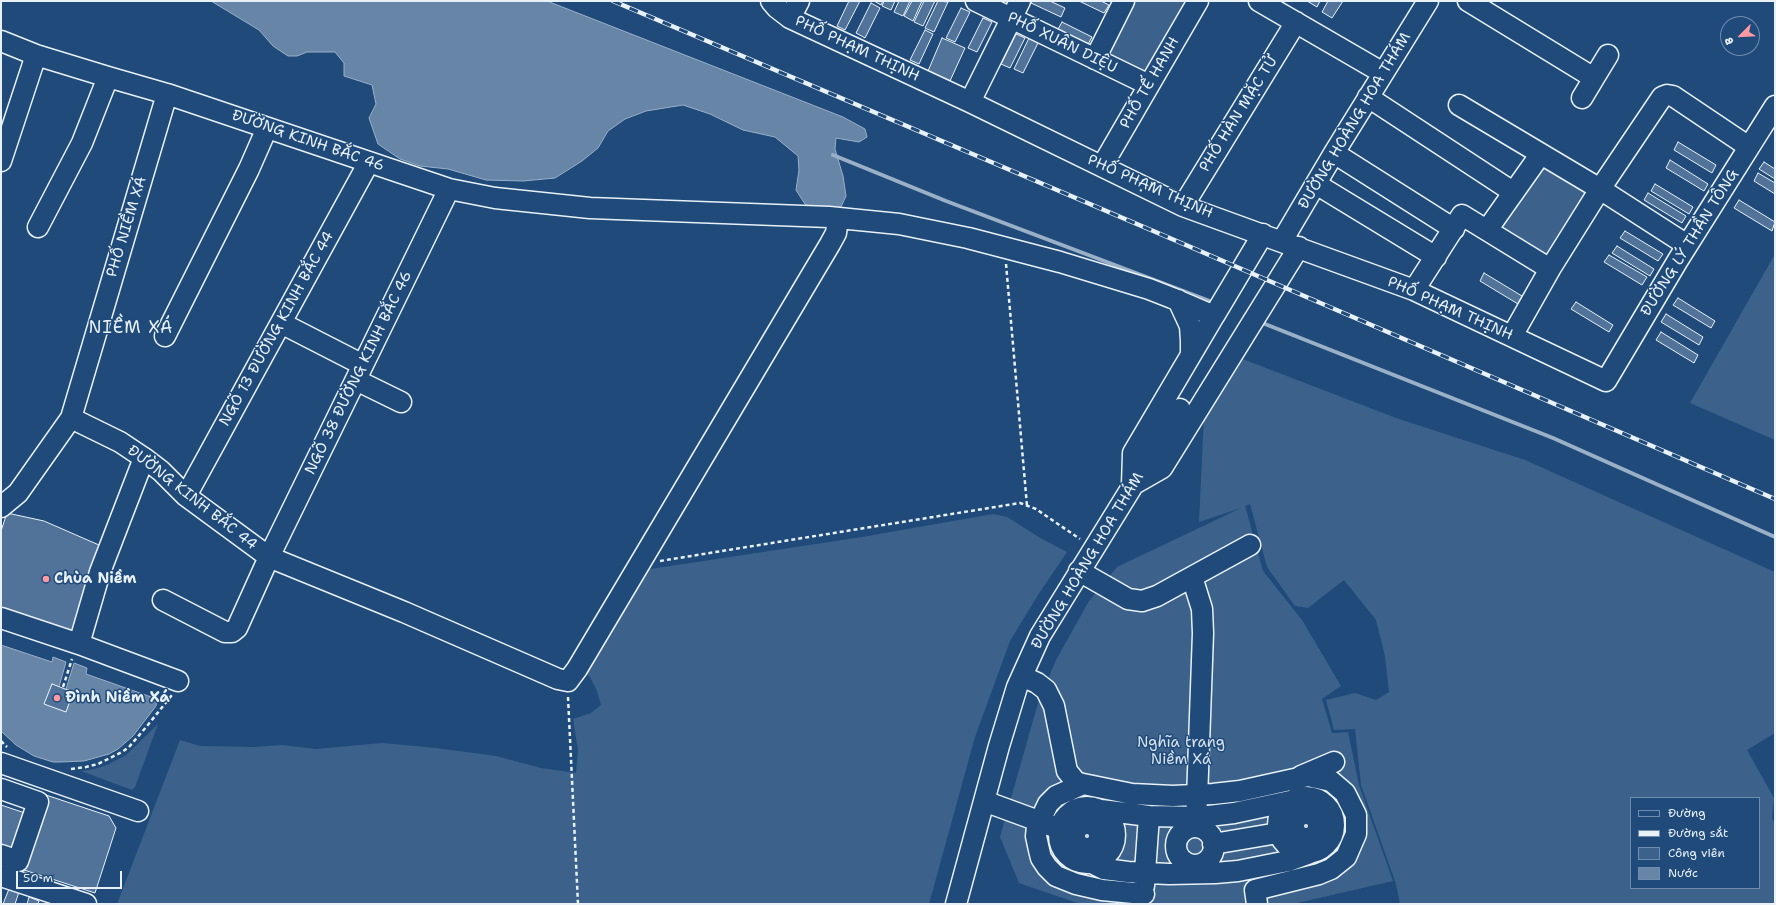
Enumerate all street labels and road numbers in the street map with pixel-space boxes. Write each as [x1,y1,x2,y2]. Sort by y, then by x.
street label: PHỐ XUÂN DIỆU [1004,9,1120,77]
street label: PHỐ PHẠM THỊNH [792,12,922,86]
street label: ĐƯỜNG HOÀNG HOA THÁM [1295,29,1415,213]
street label: PHỐ TẾ HANH [1116,34,1184,132]
street label: PHỐ HÀN MẶC TỬ [1196,53,1282,175]
street label: ĐƯỜNG KINH BẮC 46 [229,106,387,176]
street label: PHỐ PHẠM THỊNH [1085,151,1215,223]
street label: ĐƯỜNG LÝ THẦN TÔNG [1637,166,1743,320]
street label: PHỐ NIỀM XÁ [103,175,151,279]
street label: NGÕ 13 ĐƯỜNG KINH BẮC 44 [216,229,338,429]
street label: NGÕ 38 ĐƯỜNG KINH BẮC 46 [302,268,416,478]
street label: PHỐ PHẠM THỊNH [1385,273,1515,345]
street label: ĐƯỜNG KINH BẮC 44 [123,442,261,554]
street label: ĐƯỜNG HOÀNG HOA THÁM [1028,469,1148,653]

